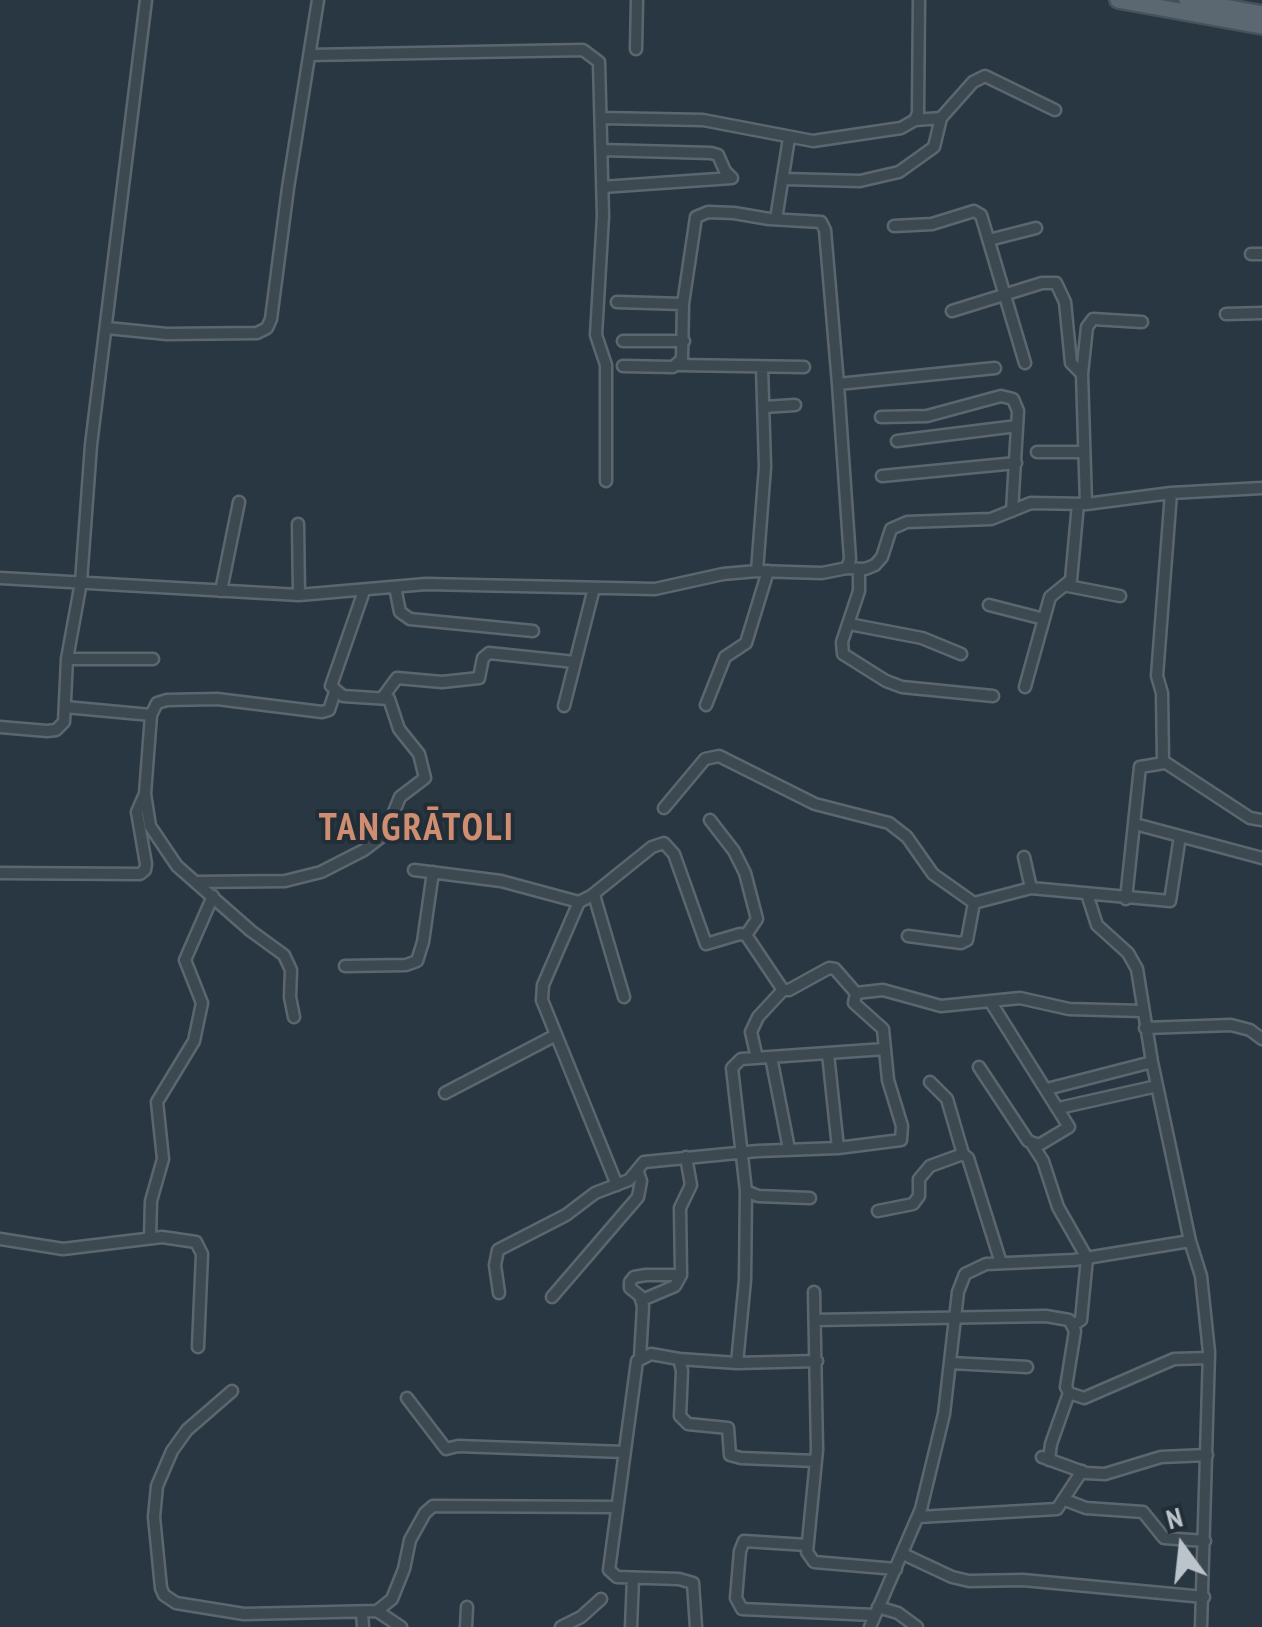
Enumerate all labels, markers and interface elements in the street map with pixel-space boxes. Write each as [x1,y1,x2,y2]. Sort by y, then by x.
district label: TANGRĀTOLI [319,806,515,852]
north arrow [1132,1497,1232,1597]
text: N [1162,1498,1186,1537]

